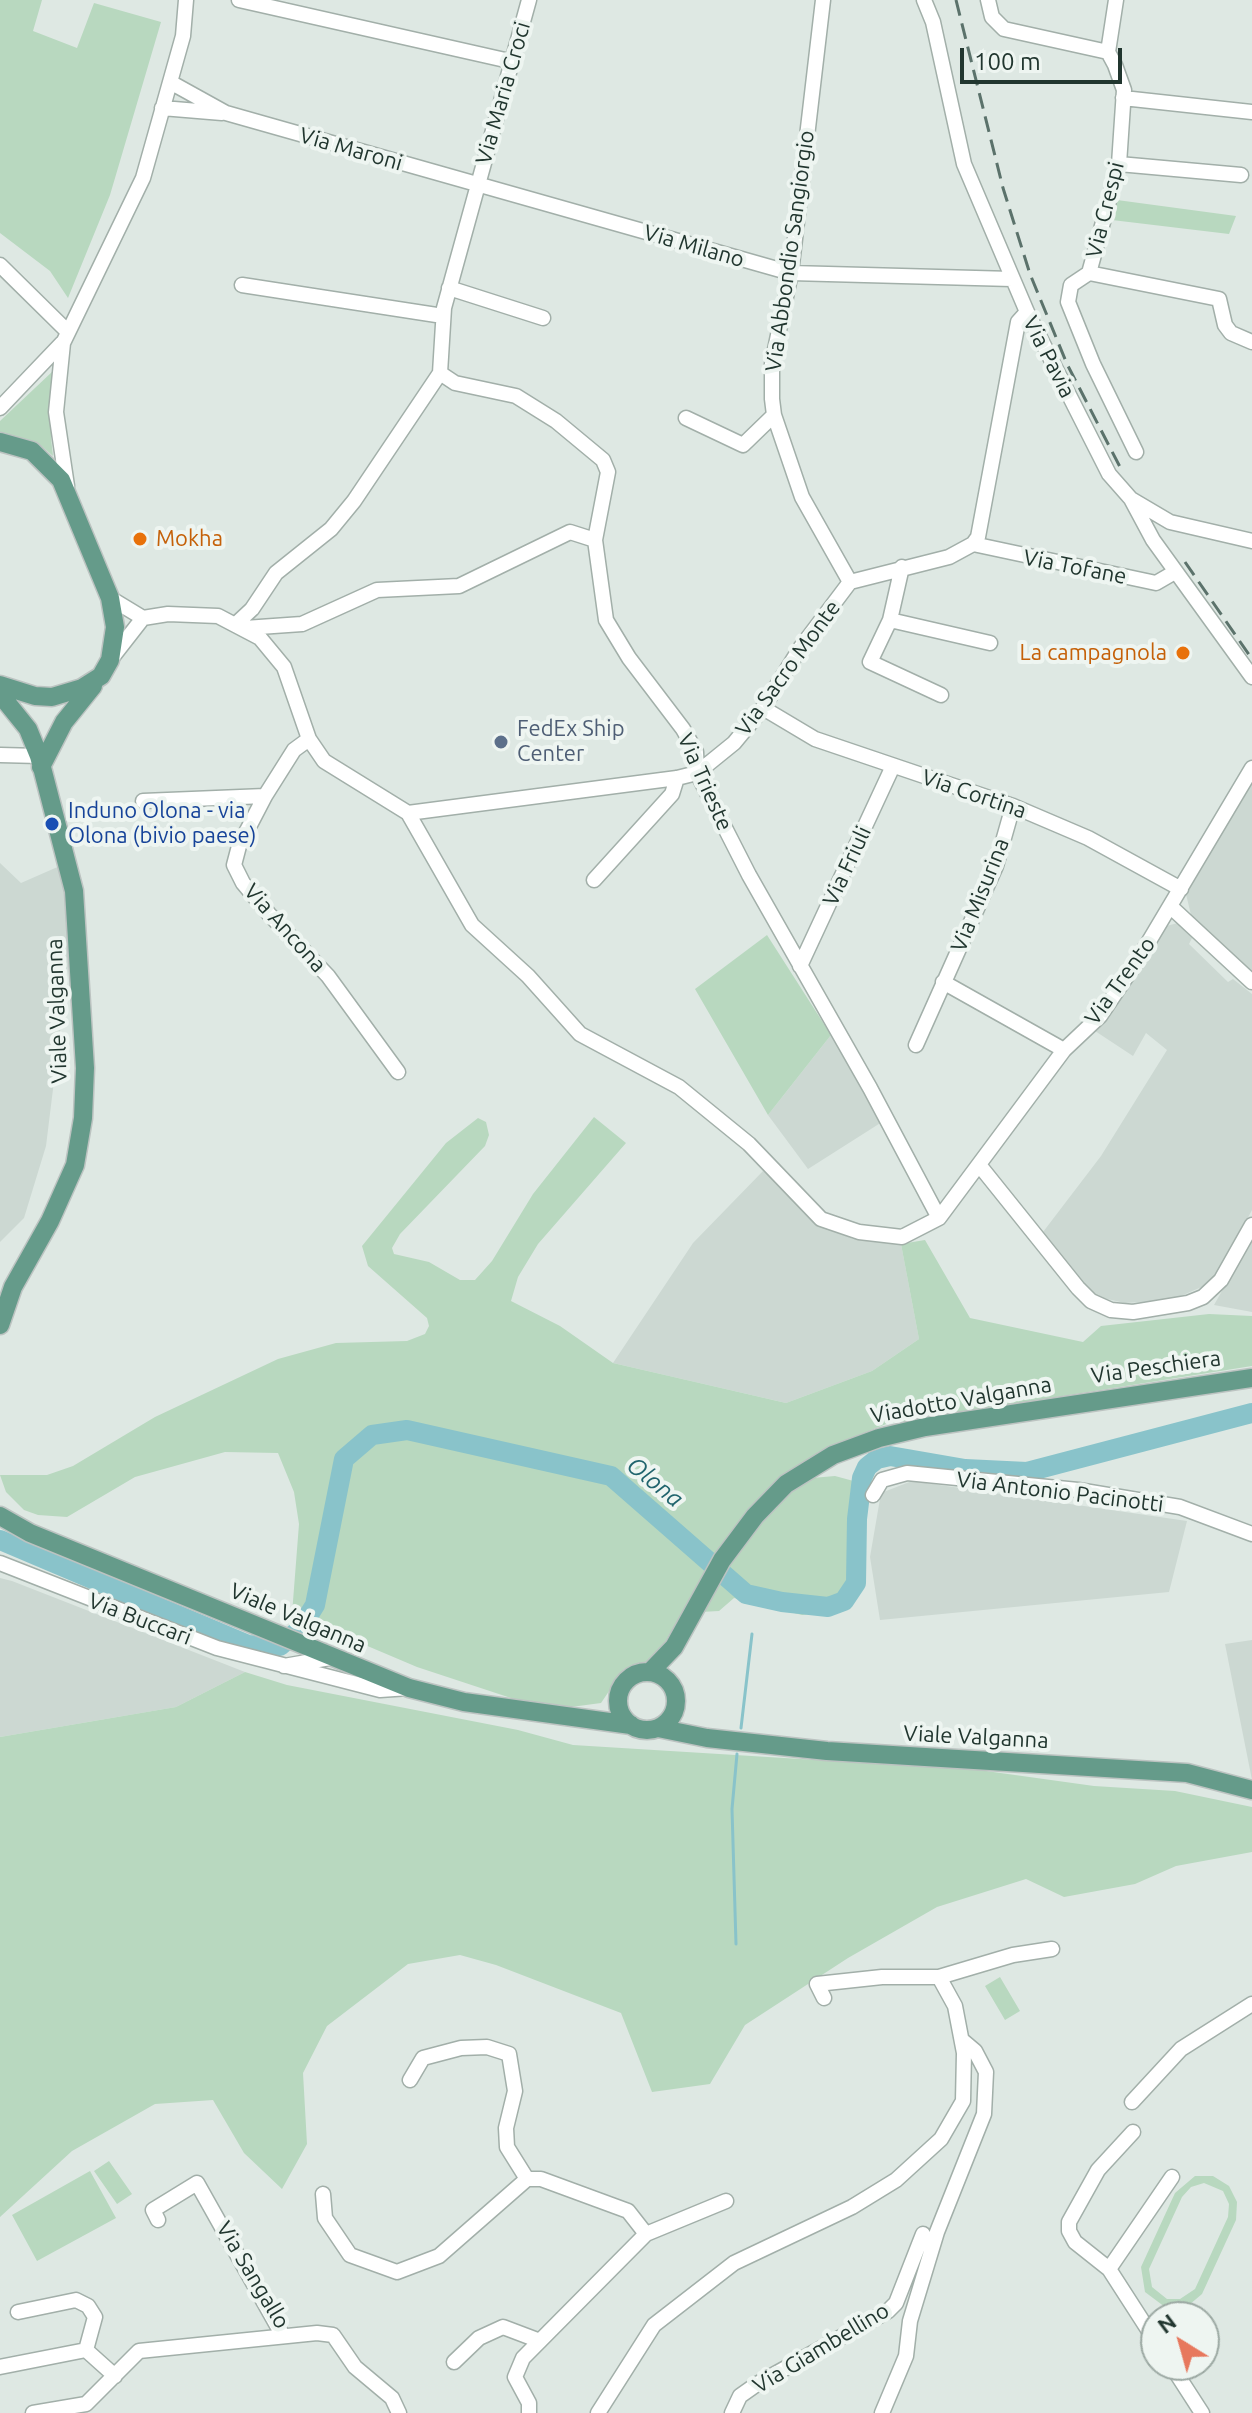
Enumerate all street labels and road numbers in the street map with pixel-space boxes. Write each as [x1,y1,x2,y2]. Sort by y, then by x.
street label: Via Maria Croci [470,19,536,167]
street label: Via Maroni [296,122,406,176]
street label: Via Abbondio Sangiorgio [760,129,820,373]
street label: Via Crespi [1080,159,1130,261]
street label: Via Milano [641,219,747,273]
street label: Via Pavia [1017,312,1081,402]
street label: Via Tofane [1021,544,1129,590]
street label: Via Sacro Monte [730,595,846,741]
street label: Via Trieste [672,729,738,835]
street label: Via Cortina [918,764,1030,824]
street label: Via Friuli [817,822,877,910]
street label: Via Misurina [945,834,1015,956]
street label: Via Ancona [238,878,332,978]
street label: Via Trento [1079,932,1161,1030]
street label: Viale Valganna [41,938,73,1084]
street label: Via Peschiera [1089,1345,1223,1389]
street label: Viadotto Valganna [868,1371,1054,1429]
street label: Via Antonio Pacinotti [955,1466,1165,1518]
street label: Viale Valganna [226,1577,370,1659]
street label: Via Buccari [85,1587,195,1651]
street label: Viale Valganna [903,1720,1049,1754]
street label: Via Sangallo [211,2217,295,2333]
street label: Via Giambellino [748,2297,894,2399]

